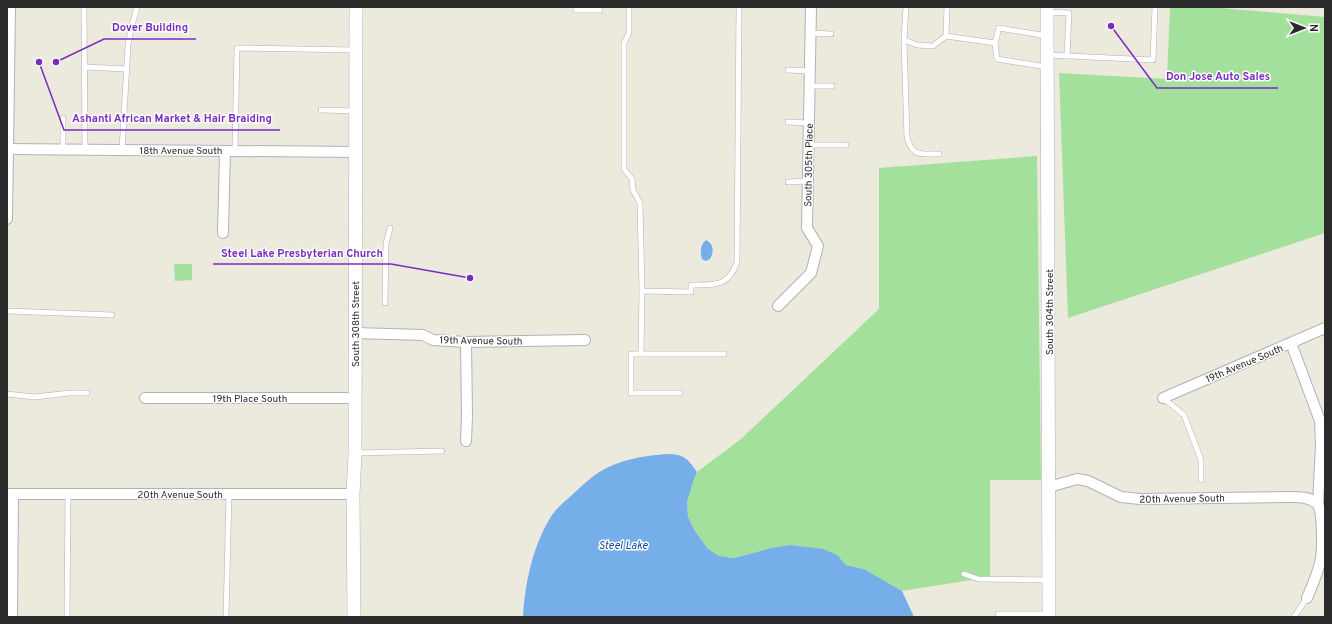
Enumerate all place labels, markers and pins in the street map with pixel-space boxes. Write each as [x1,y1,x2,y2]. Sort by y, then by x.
callout: Dover Building [104,16,196,39]
callout: Don Jose Auto Sales [1157,65,1278,88]
callout: Ashanti African Market & Hair Braiding [64,107,280,130]
callout: Steel Lake Presbyterian Church [213,241,391,264]

